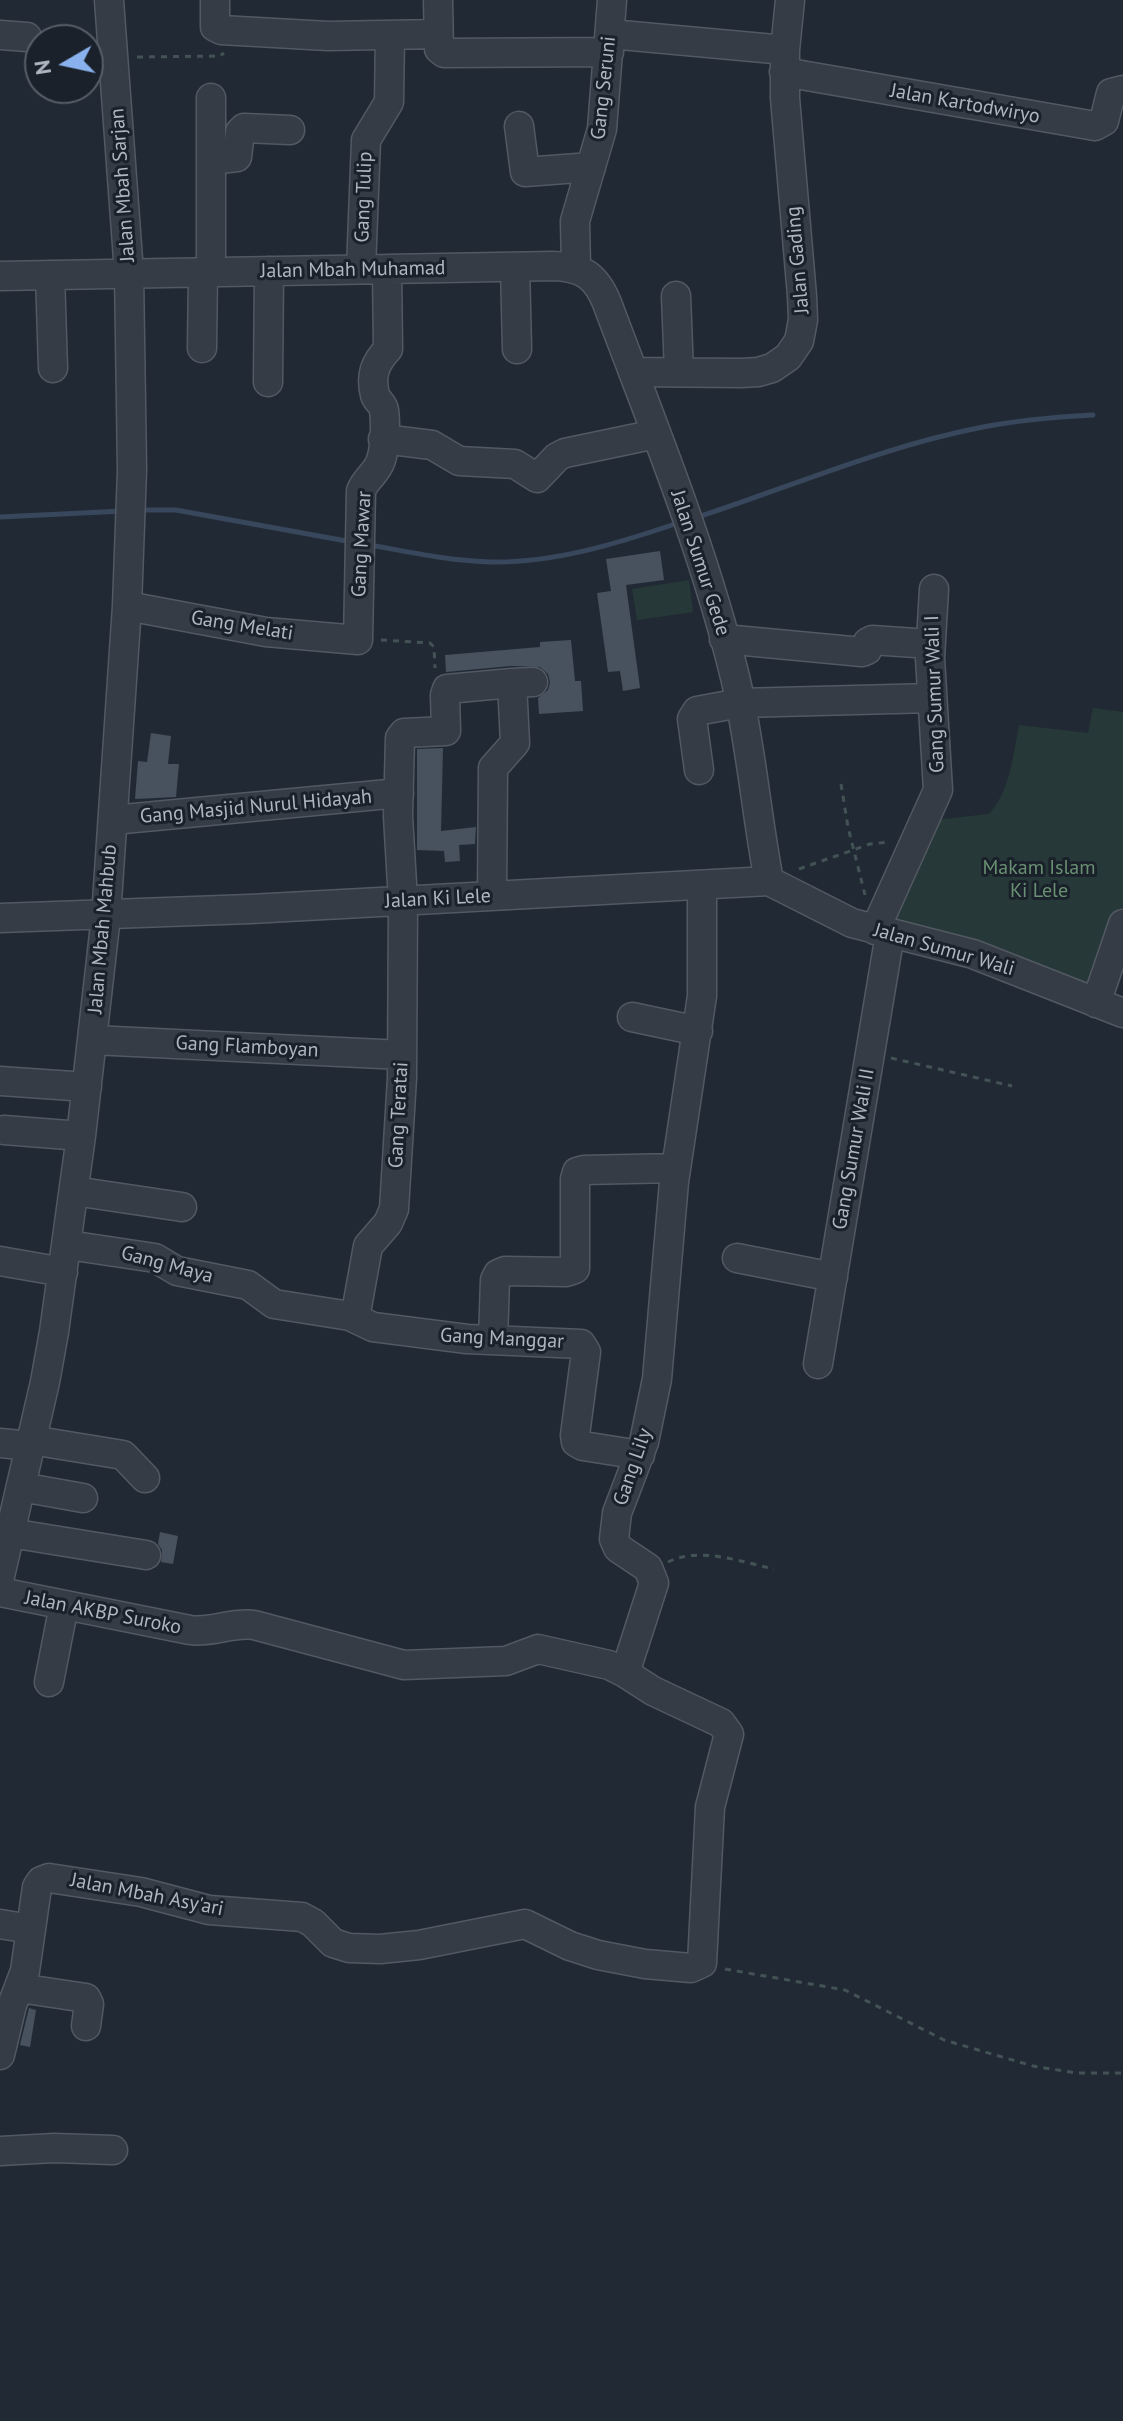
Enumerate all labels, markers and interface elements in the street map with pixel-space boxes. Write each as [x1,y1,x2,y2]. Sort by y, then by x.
north arrow [24,24,104,104]
street label: Gang Seruni [587,35,621,141]
text: N [27,58,57,77]
street label: Jalan Kartodwiryo [888,79,1042,129]
street label: Jalan Mbah Sarjan [106,107,140,263]
street label: Gang Tulip [350,151,378,243]
street label: Jalan Gading [781,205,815,315]
street label: Jalan Mbah Muhamad [260,256,446,284]
street label: Jalan Sumur Gede [665,487,735,639]
street label: Gang Mawar [347,490,377,598]
street label: Gang Melati [189,606,295,646]
street label: Gang Sumur Wali I [920,615,950,773]
street label: Gang Masjid Nurul Hidayah [139,785,373,829]
street label: Jalan Mbah Mahbub [84,843,122,1015]
park label: Makam Islam Ki Lele [982,856,1096,903]
street label: Jalan Ki Lele [384,884,492,914]
street label: Jalan Sumur Wali [871,918,1017,982]
street label: Gang Flamboyan [175,1031,319,1063]
street label: Gang Teratai [384,1061,414,1169]
street label: Gang Sumur Wali II [828,1066,880,1232]
street label: Gang Maya [118,1241,216,1289]
street label: Gang Manggar [439,1324,565,1354]
street label: Gang Lily [609,1425,657,1509]
street label: Jalan AKBP Suroko [23,1586,183,1640]
street label: Jalan Mbah Asy'ari [69,1868,225,1922]

